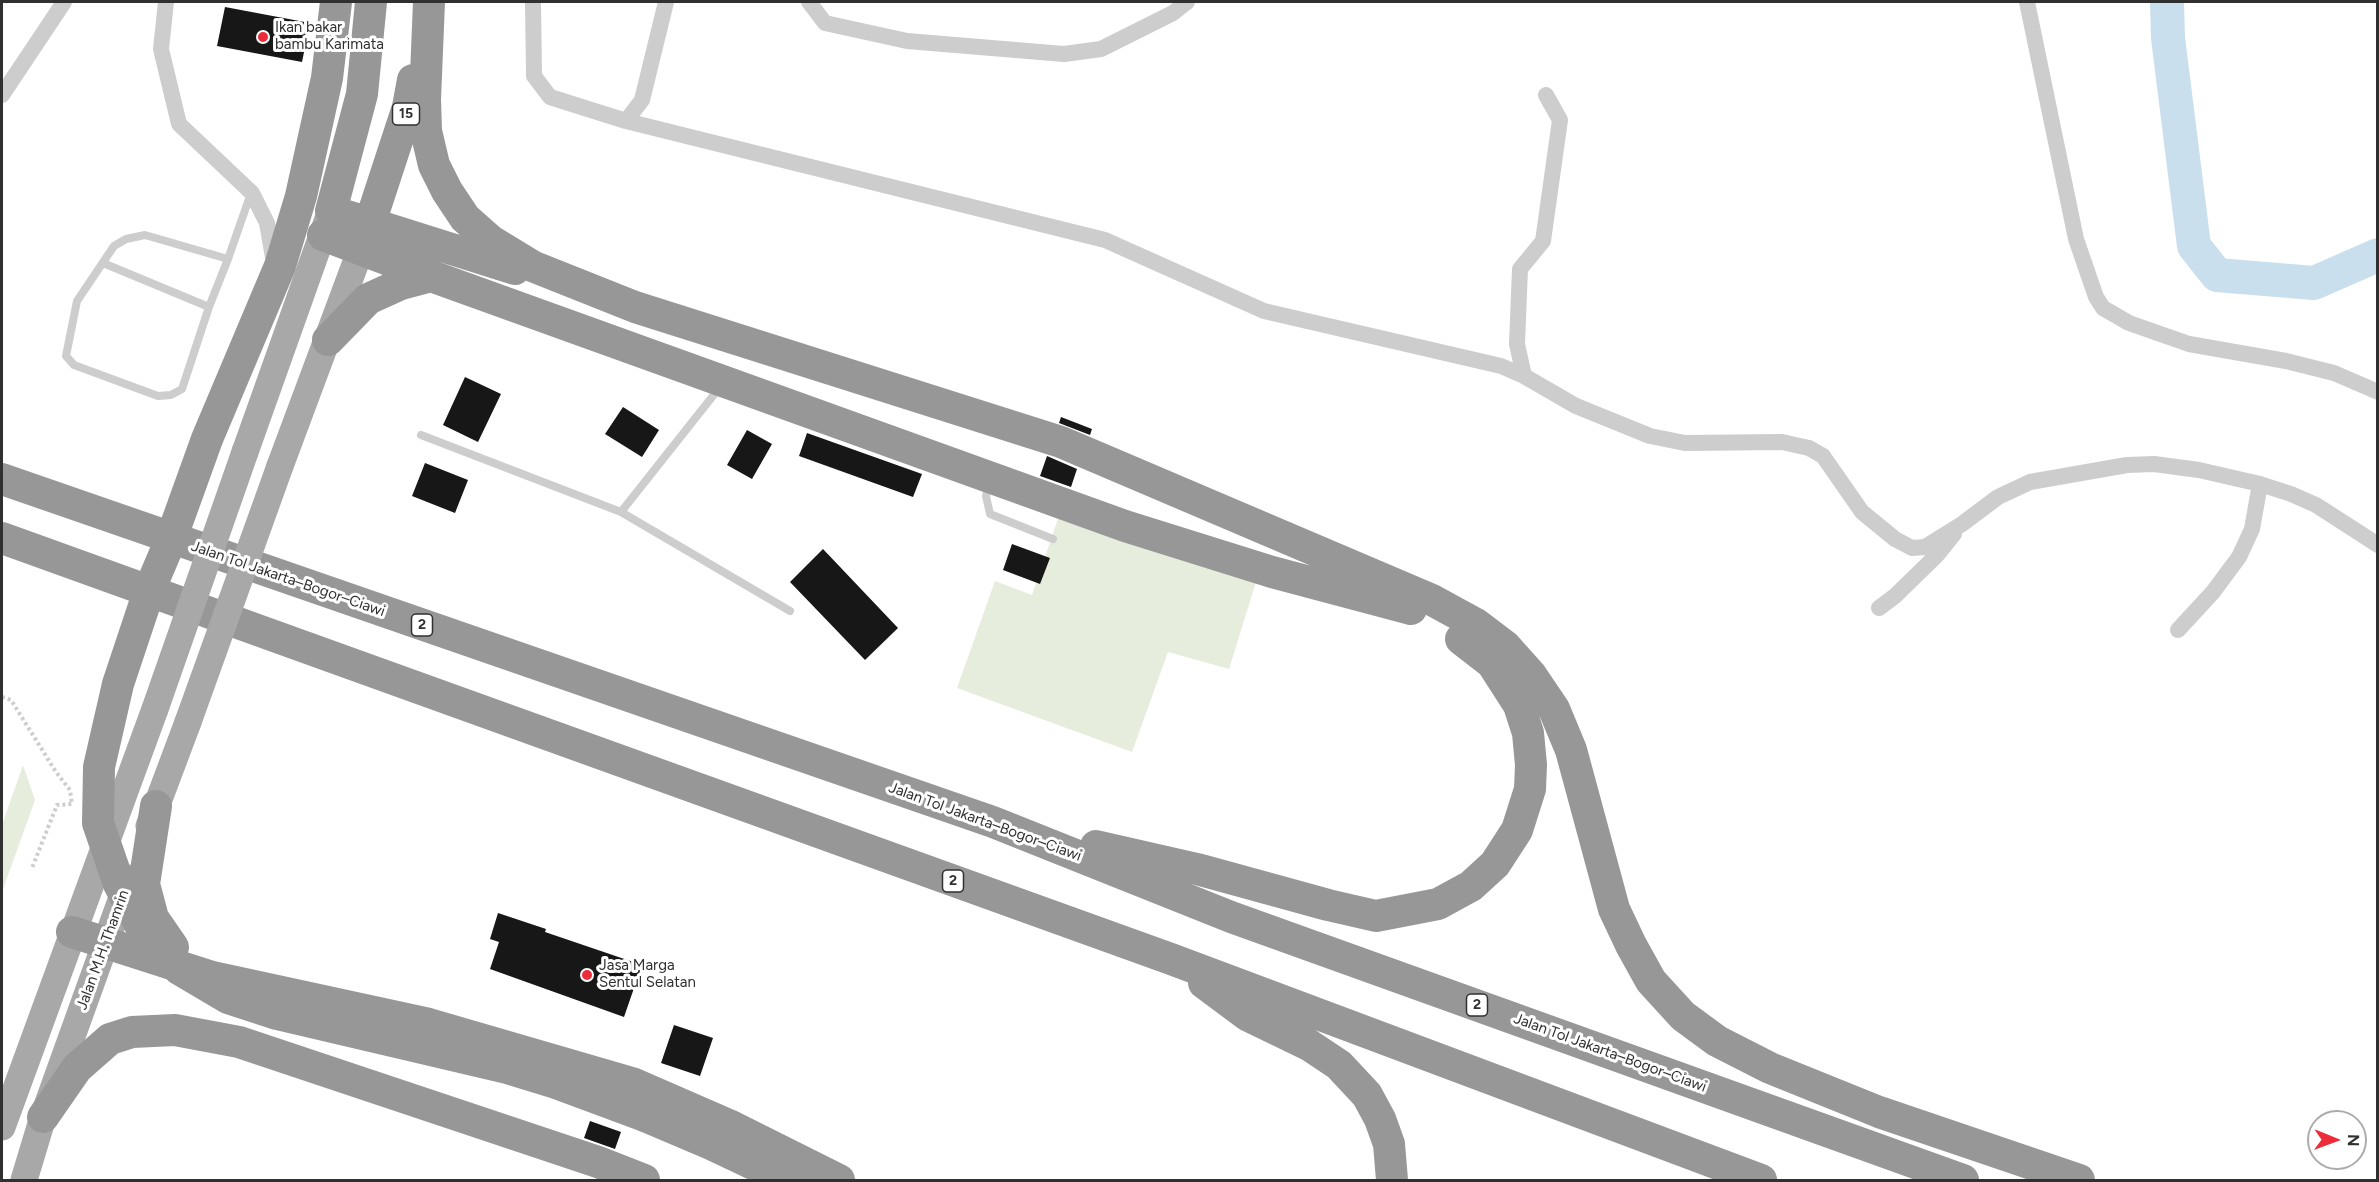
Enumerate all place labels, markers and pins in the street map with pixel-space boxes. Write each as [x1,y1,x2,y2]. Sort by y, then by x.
place label: Ikan bakar bambu Karimata [275,19,384,54]
marker: Ikan bakar bambu Karimata [256,30,270,44]
place label: Jasa Marga Sentul Selatan [599,957,696,992]
marker: Jasa Marga Sentul Selatan [580,968,594,982]

